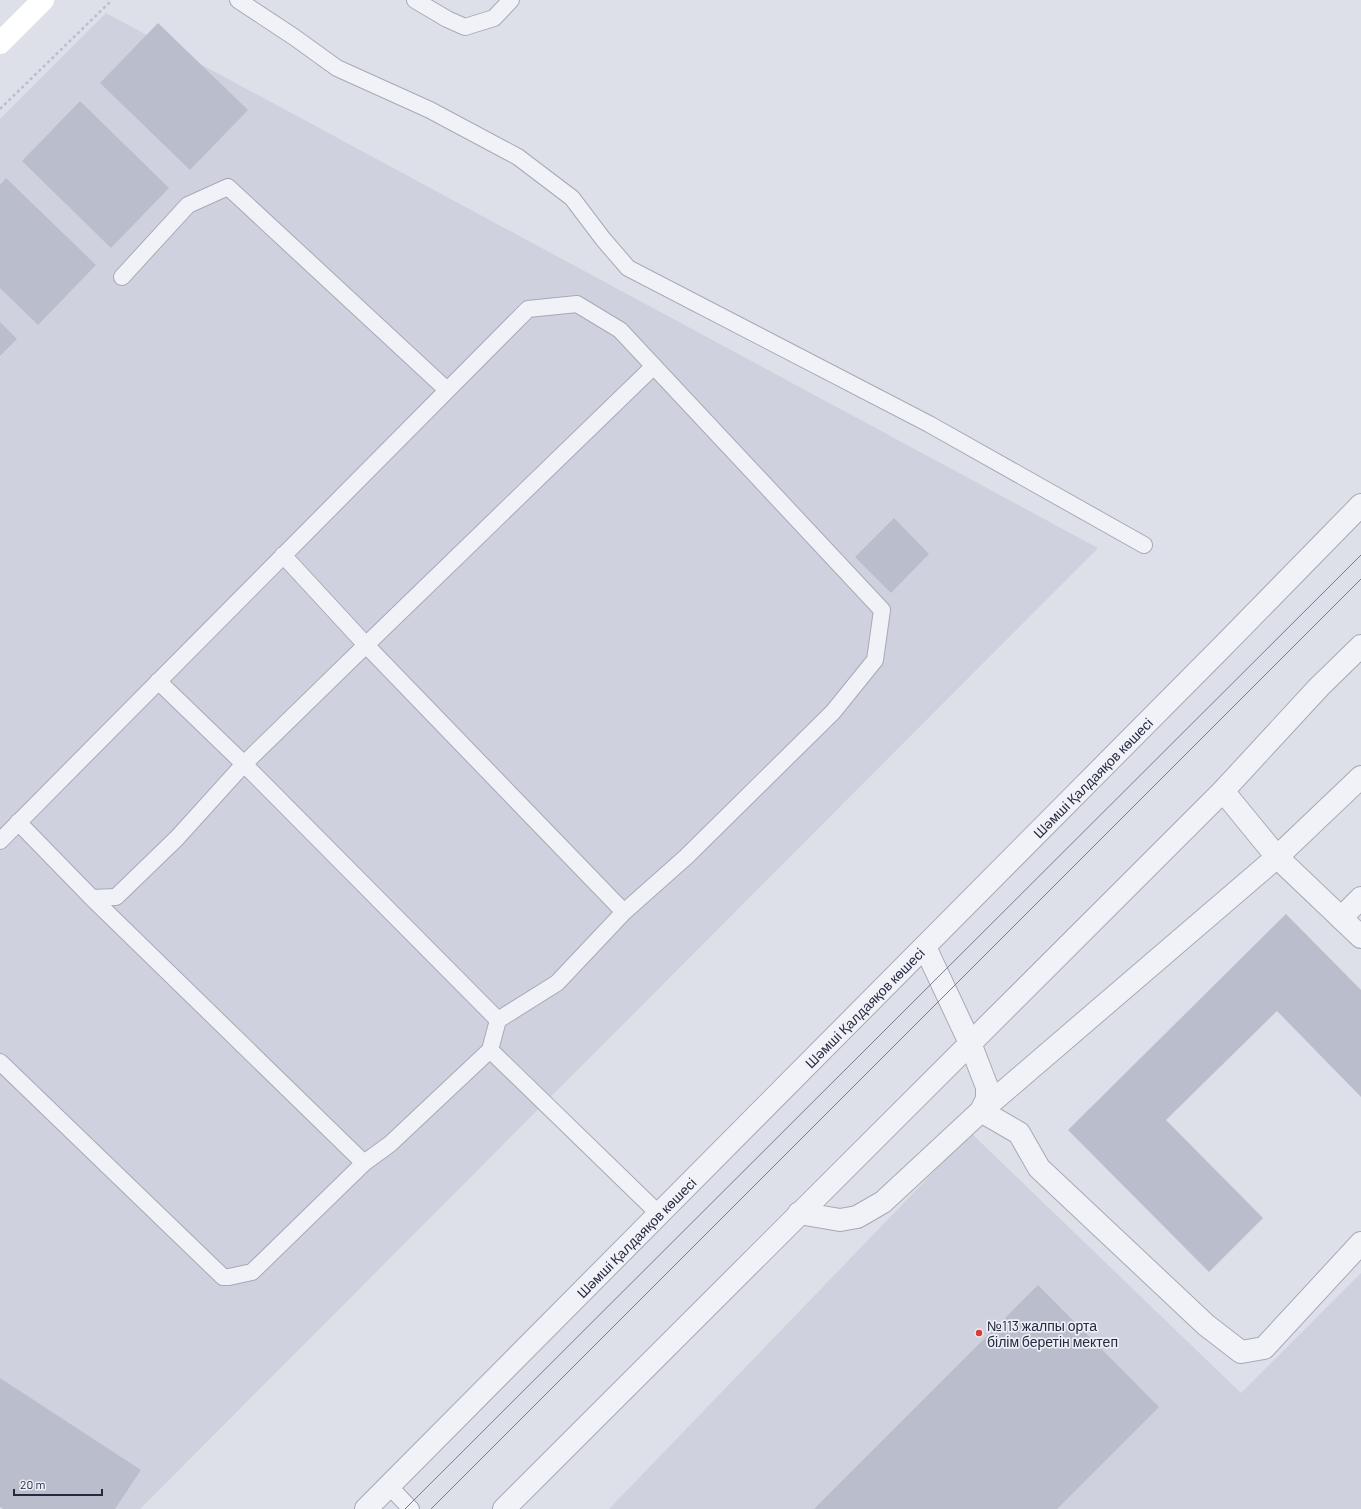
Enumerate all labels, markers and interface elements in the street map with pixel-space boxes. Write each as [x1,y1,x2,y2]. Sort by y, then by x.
street label: Шәмші Қалдаяқов көшесі [1029,714,1156,841]
street label: Шәмші Қалдаяқов көшесі [801,944,927,1071]
street label: Шәмші Қалдаяқов көшесі [573,1174,699,1301]
place label: №113 жалпы орта білім беретін мектеп [987,1317,1118,1350]
marker: №113 жалпы орта білім беретін мектеп [974,1328,984,1338]
scale bar [14,1471,102,1497]
text: 20 m [20,1477,46,1491]

